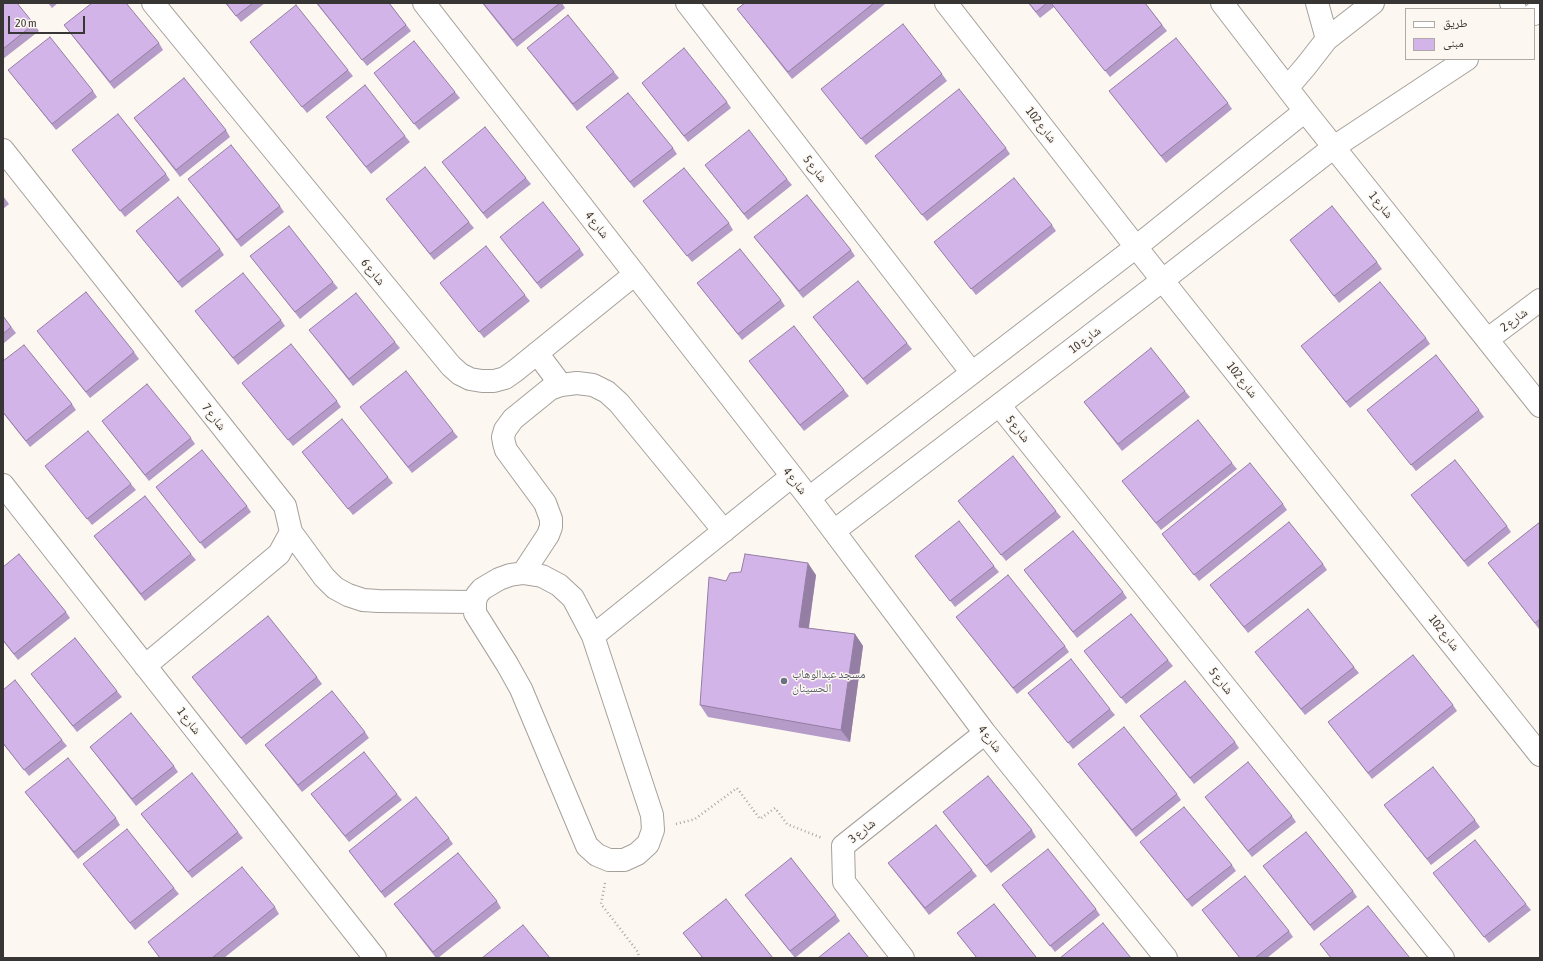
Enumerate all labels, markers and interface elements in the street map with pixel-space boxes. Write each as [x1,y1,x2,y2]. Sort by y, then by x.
scale bar [10,8,87,34]
legend [1405,8,1535,60]
text: 20 m [15,16,37,30]
text: طريق [1443,16,1468,30]
text: مبنى [1443,36,1464,50]
street label: شارع 102 [1023,104,1059,146]
street label: شارع 5 [800,153,830,185]
street label: شارع 1 [1366,189,1396,221]
street label: شارع 4 [582,209,612,241]
street label: شارع 6 [358,256,388,288]
street label: شارع 2 [1498,305,1530,335]
street label: شارع 10 [1066,323,1104,357]
street label: شارع 102 [1224,359,1260,401]
street label: شارع 7 [199,401,229,433]
street label: شارع 5 [1003,413,1033,445]
street label: شارع 4 [780,465,810,497]
street label: شارع 102 [1426,612,1462,654]
street label: شارع 5 [1206,665,1236,697]
place label: مسجد عبدالوهاب الحسينان [792,667,865,695]
marker: مسجد عبدالوهاب الحسينان [779,676,789,686]
street label: شارع 1 [174,705,204,737]
street label: شارع 4 [975,723,1005,755]
street label: شارع 3 [846,816,878,846]

